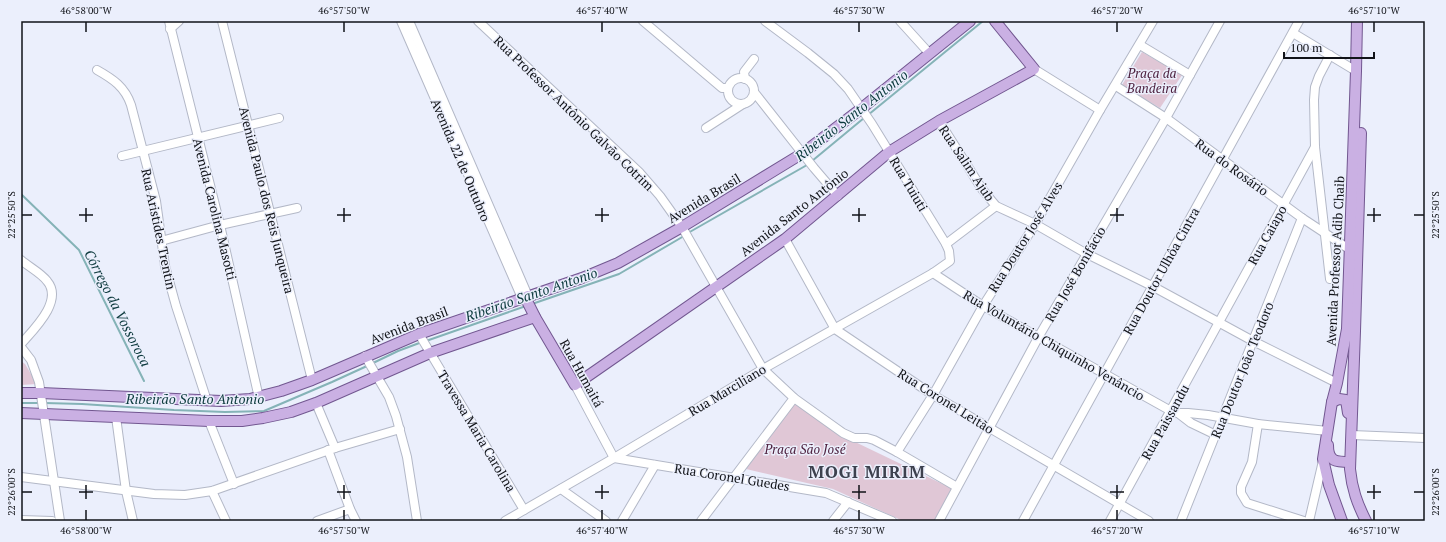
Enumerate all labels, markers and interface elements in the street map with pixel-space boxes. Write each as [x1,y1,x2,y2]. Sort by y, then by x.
text: 46°58'00"W [60,4,112,17]
text: 46°57'50"W [318,4,370,17]
text: 46°57'40"W [576,4,628,17]
text: 46°57'30"W [833,4,885,17]
text: 46°57'20"W [1091,4,1143,17]
text: 46°57'10"W [1348,4,1400,17]
street label: Rua Professor Antônio Galvão Cotrim [490,31,658,195]
scale bar [1284,34,1374,60]
text: 100 m [1290,40,1323,55]
park label: Praça da Bandeira [1126,64,1177,97]
water label: Ribeirão Santo Antonio [790,65,912,166]
street label: Avenida 22 de Outubro [427,96,495,224]
street label: Avenida Paulo dos Reis Junqueira [235,105,299,296]
street label: Rua Salim Ajub [935,121,999,205]
street label: Rua do Rosário [1192,134,1272,200]
street label: Avenida Carolina Masotti [189,136,241,282]
street label: Rua Tuiuti [886,153,932,215]
street label: Avenida Santo Antônio [736,164,852,260]
street label: Rua Aristides Trentin [137,167,181,291]
street label: Avenida Brasil [664,169,744,227]
street label: Avenida Professor Adib Chaib [1322,176,1348,346]
street label: Rua Doutor José Alves [984,178,1066,296]
text: 22°25'50"S [5,191,18,239]
text: 22°25'50"S [1429,191,1442,239]
street label: Rua Caiapo [1243,202,1291,268]
street label: Rua Doutor Ulhôa Cintra [1118,204,1204,338]
street label: Rua José Bonifácio [1040,223,1110,325]
water label: Córrego da Vossoroca [80,246,156,370]
water label: Ribeirão Santo Antonio [461,262,600,326]
street label: Rua Voluntário Chiquinho Venâncio [960,285,1148,405]
street label: Rua Doutor João Teodoro [1206,299,1278,441]
street label: Avenida Brasil [367,302,451,348]
street label: Rua Humaitá [556,336,608,411]
street label: Rua Marciliano [685,360,769,420]
street label: Rua Coronel Leitão [894,364,998,438]
street label: Travessa Maria Carolina [434,367,521,495]
street label: Rua Paissandu [1137,380,1193,463]
water label: Ribeirão Santo Antonio [125,389,264,408]
park label: Praça São José [763,440,847,458]
street label: Rua Coronel Guedes [673,459,791,495]
district label: MOGI MIRIM [808,460,926,483]
text: 22°26'00"S [5,468,18,516]
text: 22°26'00"S [1429,468,1442,516]
text: 46°58'00"W [60,524,112,537]
text: 46°57'50"W [318,524,370,537]
text: 46°57'40"W [576,524,628,537]
text: 46°57'30"W [833,524,885,537]
text: 46°57'20"W [1091,524,1143,537]
text: 46°57'10"W [1348,524,1400,537]

